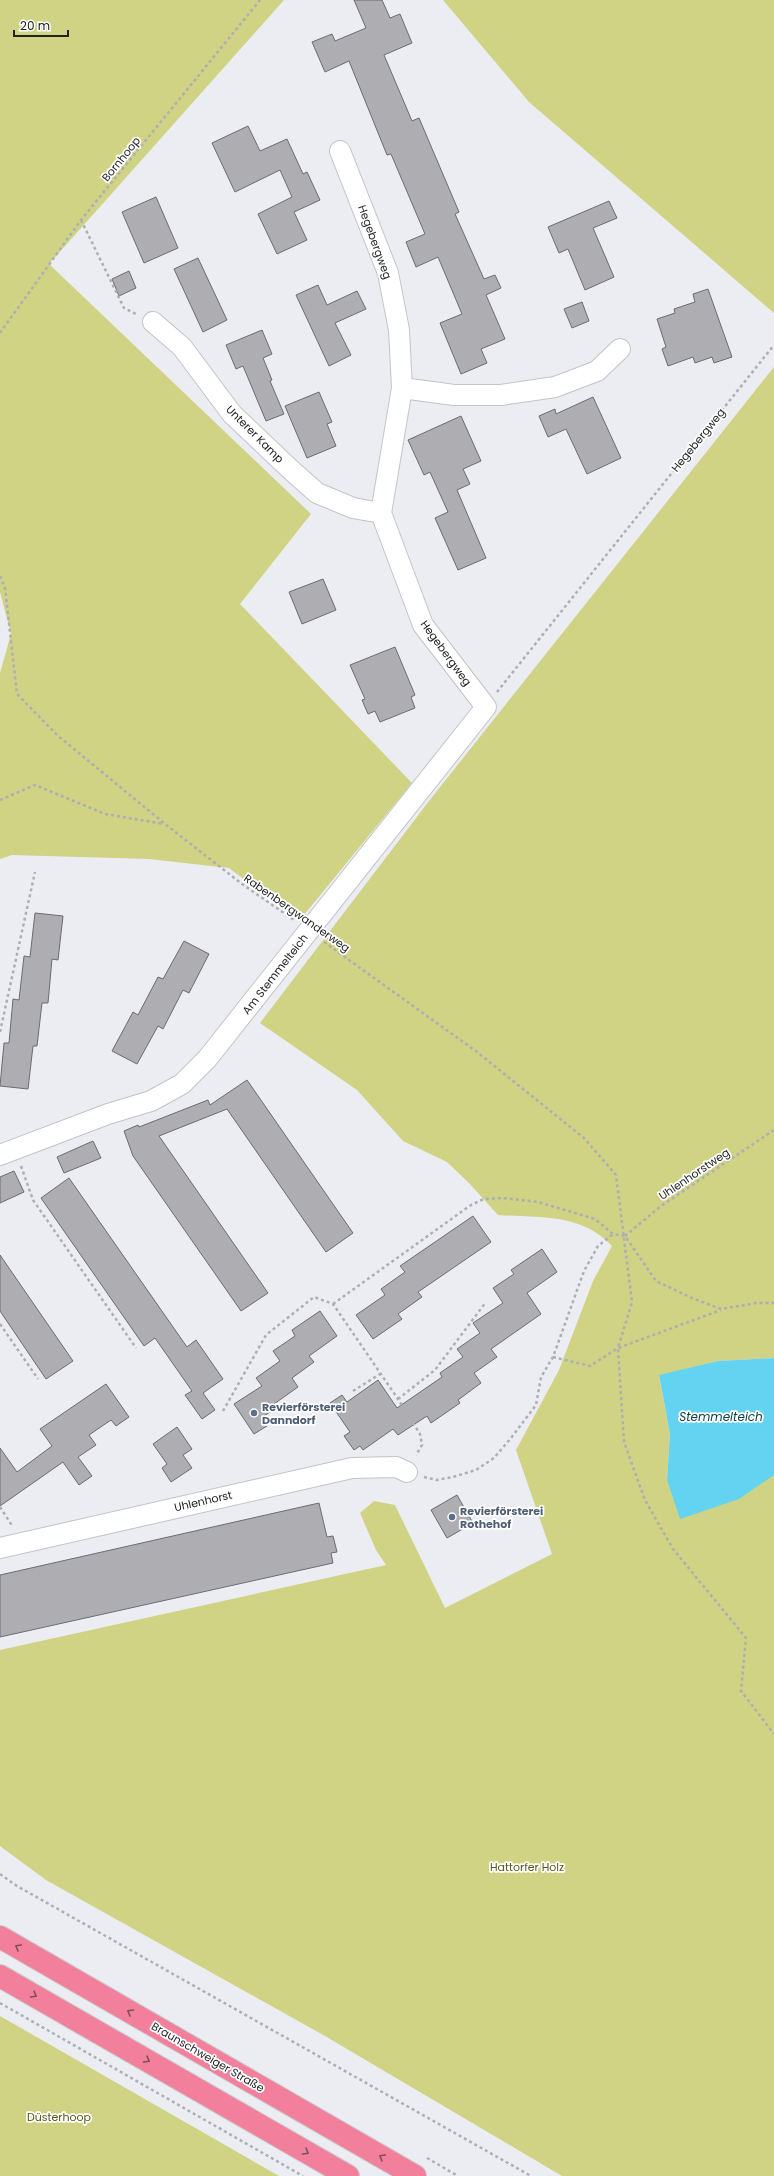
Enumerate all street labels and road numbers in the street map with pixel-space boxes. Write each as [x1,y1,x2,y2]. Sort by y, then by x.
street label: Bornhoop [98,133,144,185]
street label: Hegebergweg [354,203,396,281]
street label: Unterer Kamp [222,401,288,467]
street label: Hegebergweg [667,405,729,475]
street label: Hegebergweg [417,617,475,689]
street label: Rabenbergwanderweg [241,870,353,956]
street label: Am Stemmelteich [238,930,312,1018]
street label: Uhlenhorstweg [655,1144,733,1204]
street label: Uhlenhorst [172,1487,234,1515]
street label: Braunschweiger Straße [149,2018,268,2096]

